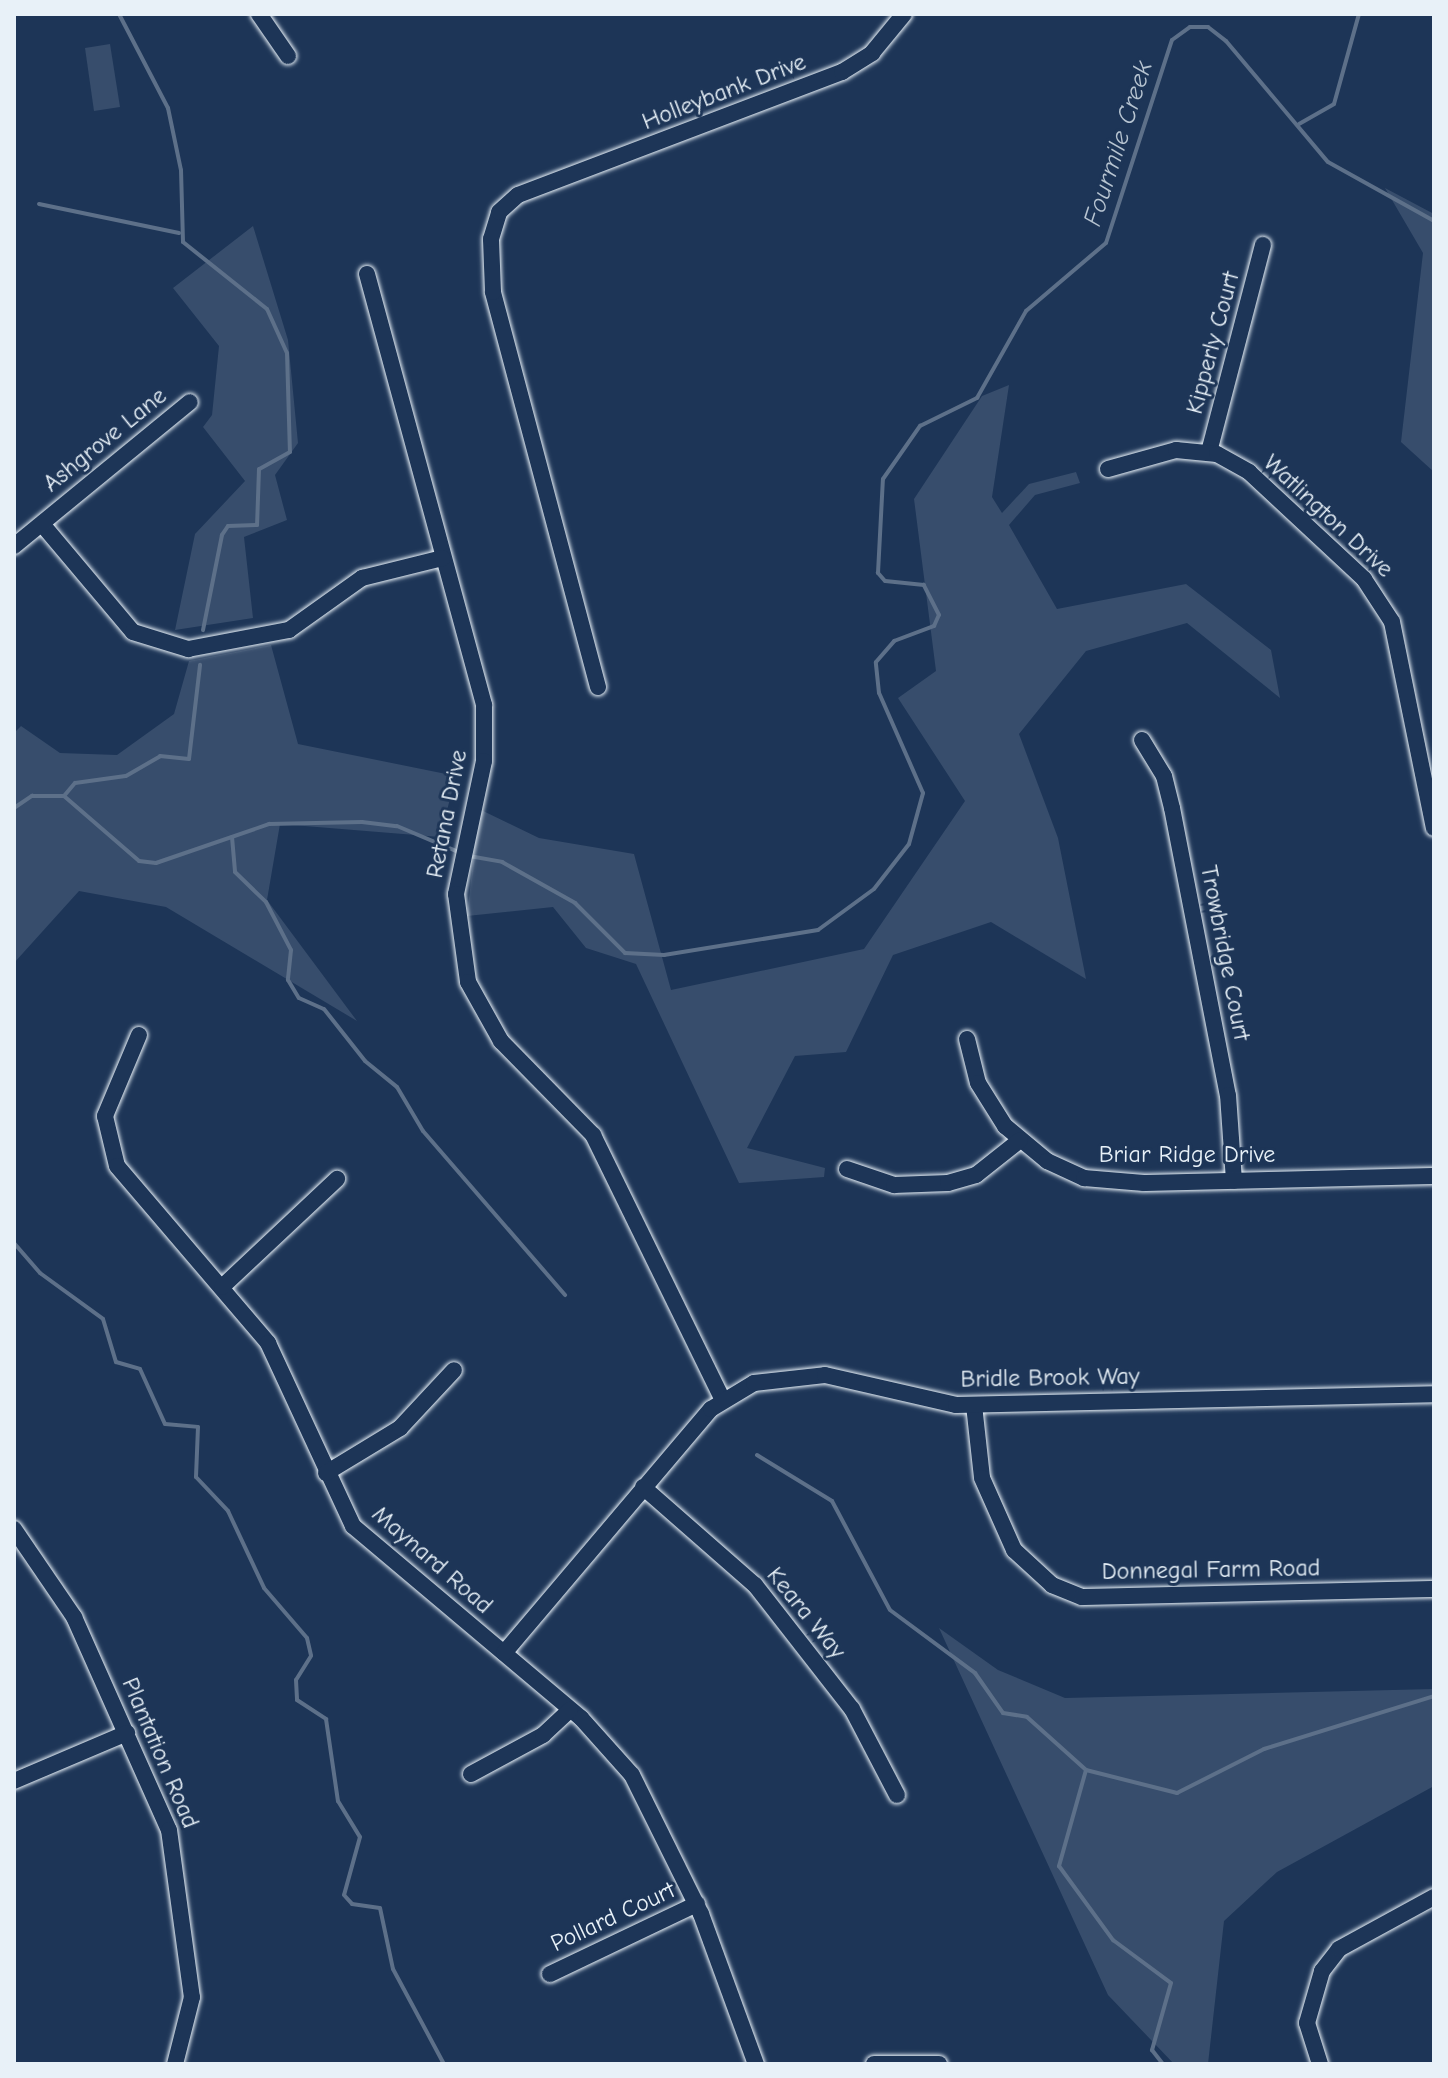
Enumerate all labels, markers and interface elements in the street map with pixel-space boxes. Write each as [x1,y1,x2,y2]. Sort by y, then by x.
street label: Holleybank Drive [638,48,810,136]
water label: Fourmile Creek [1078,58,1160,230]
street label: Kipperly Court [1180,269,1246,417]
street label: Ashgrove Lane [38,382,172,498]
street label: Watlington Drive [1257,449,1399,583]
street label: Retana Drive [420,747,474,881]
street label: Trowbridge Court [1194,863,1256,1043]
street label: Briar Ridge Drive [1099,1141,1275,1169]
street label: Bridle Brook Way [960,1362,1140,1394]
street label: Maynard Road [366,1500,498,1620]
street label: Donnegal Farm Road [1101,1554,1321,1586]
street label: Keara Way [760,1561,852,1665]
street label: Plantation Road [115,1673,205,1833]
street label: Pollard Court [546,1876,680,1958]

